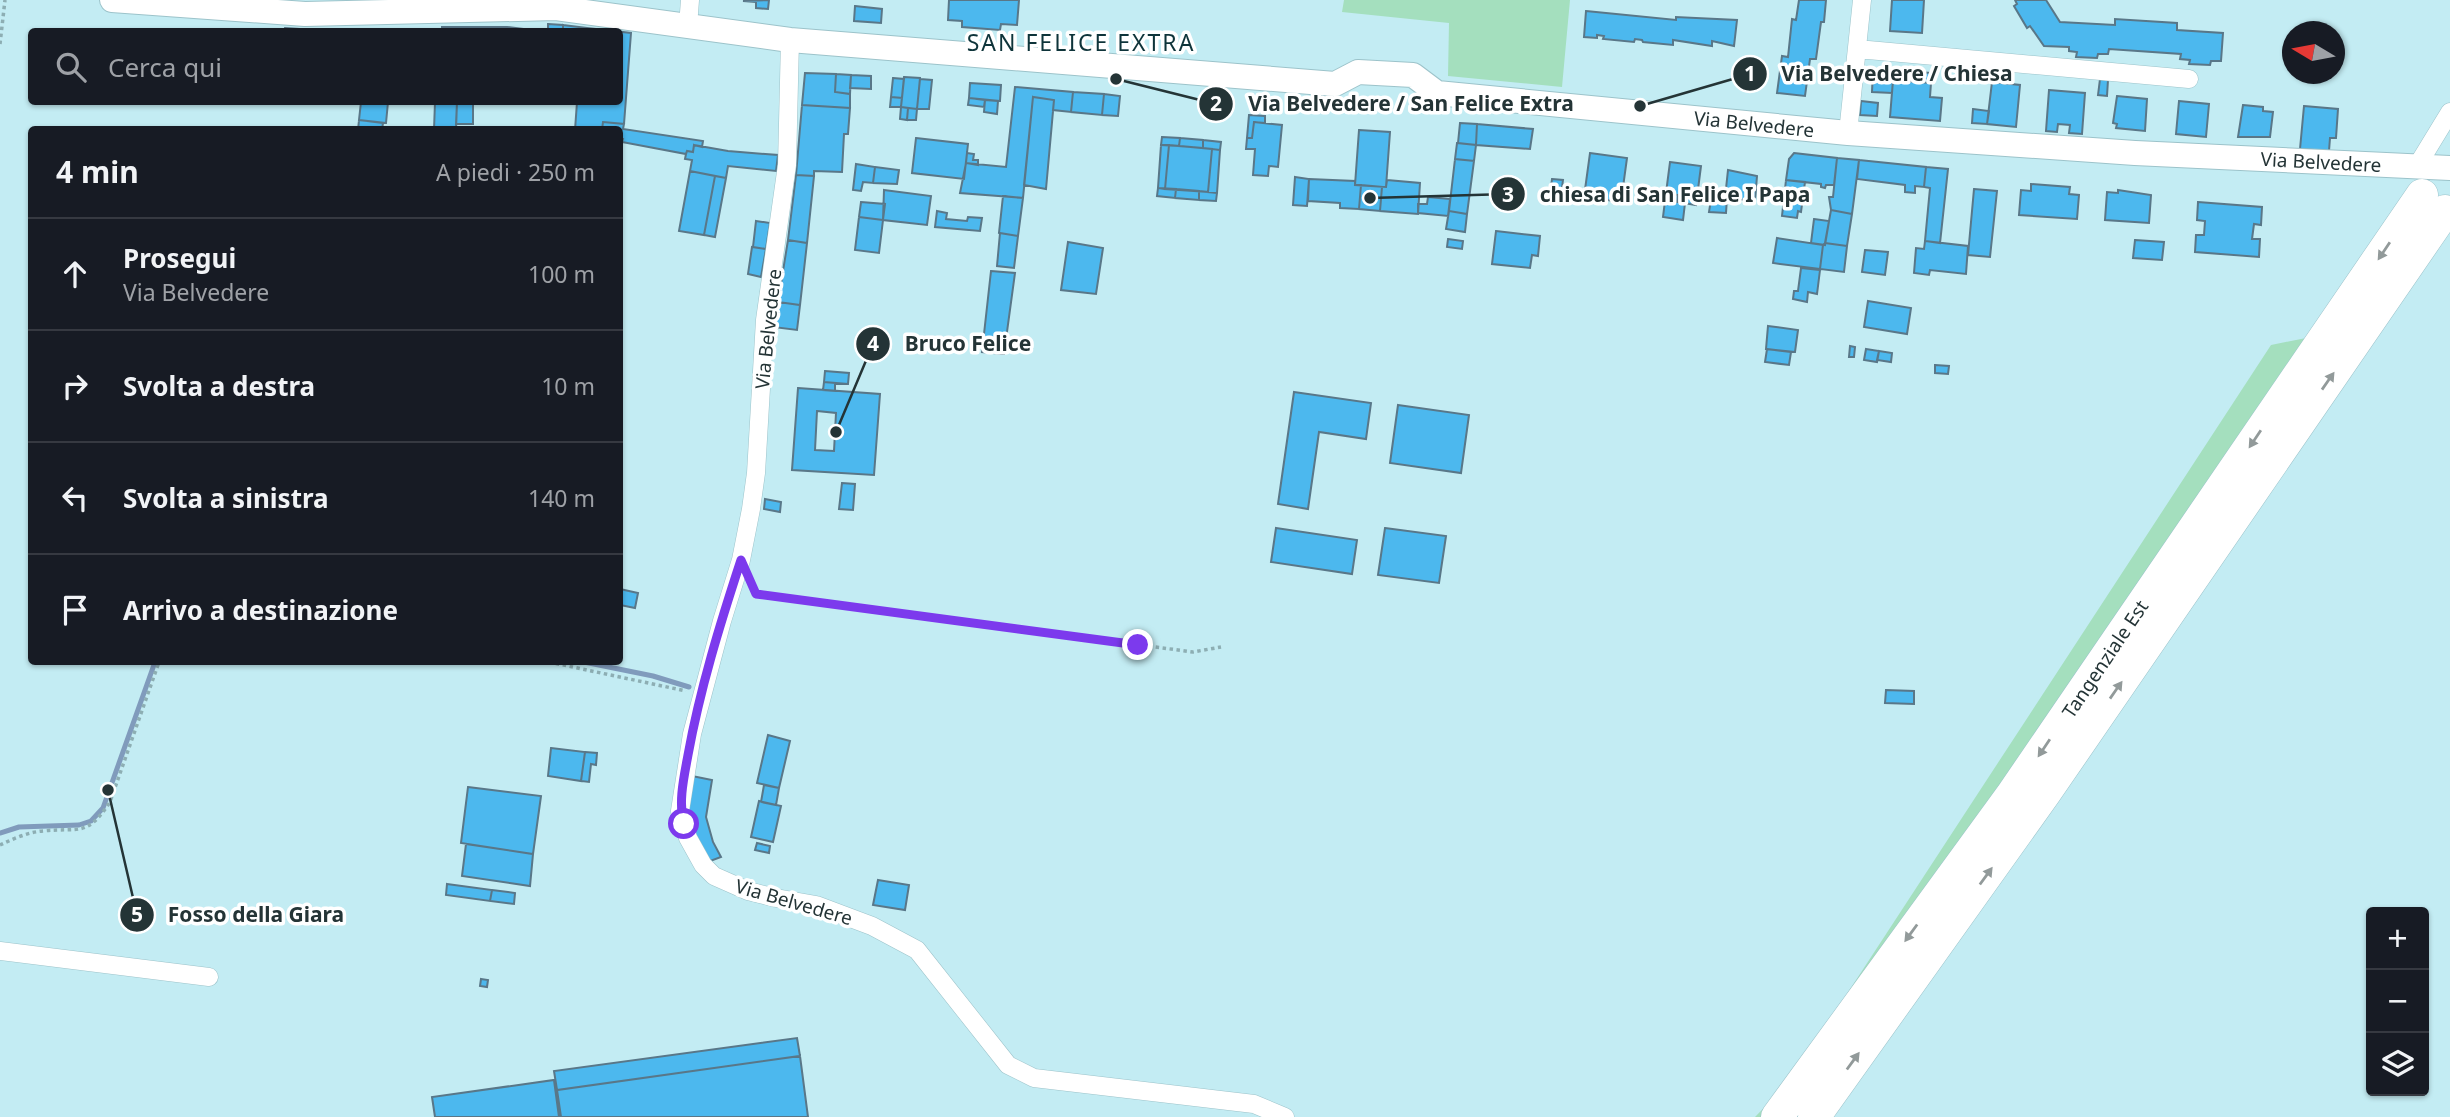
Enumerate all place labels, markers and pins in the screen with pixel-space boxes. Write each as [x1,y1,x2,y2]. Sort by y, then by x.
callout: Via Belvedere / Chiesa [1732,53,2026,95]
callout: Via Belvedere / San Felice Extra [1199,83,1587,125]
callout: chiesa di San Felice I Papa [1490,173,1824,215]
callout: Bruco Felice [856,323,1045,365]
callout: Fosso della Giara [119,894,359,936]

